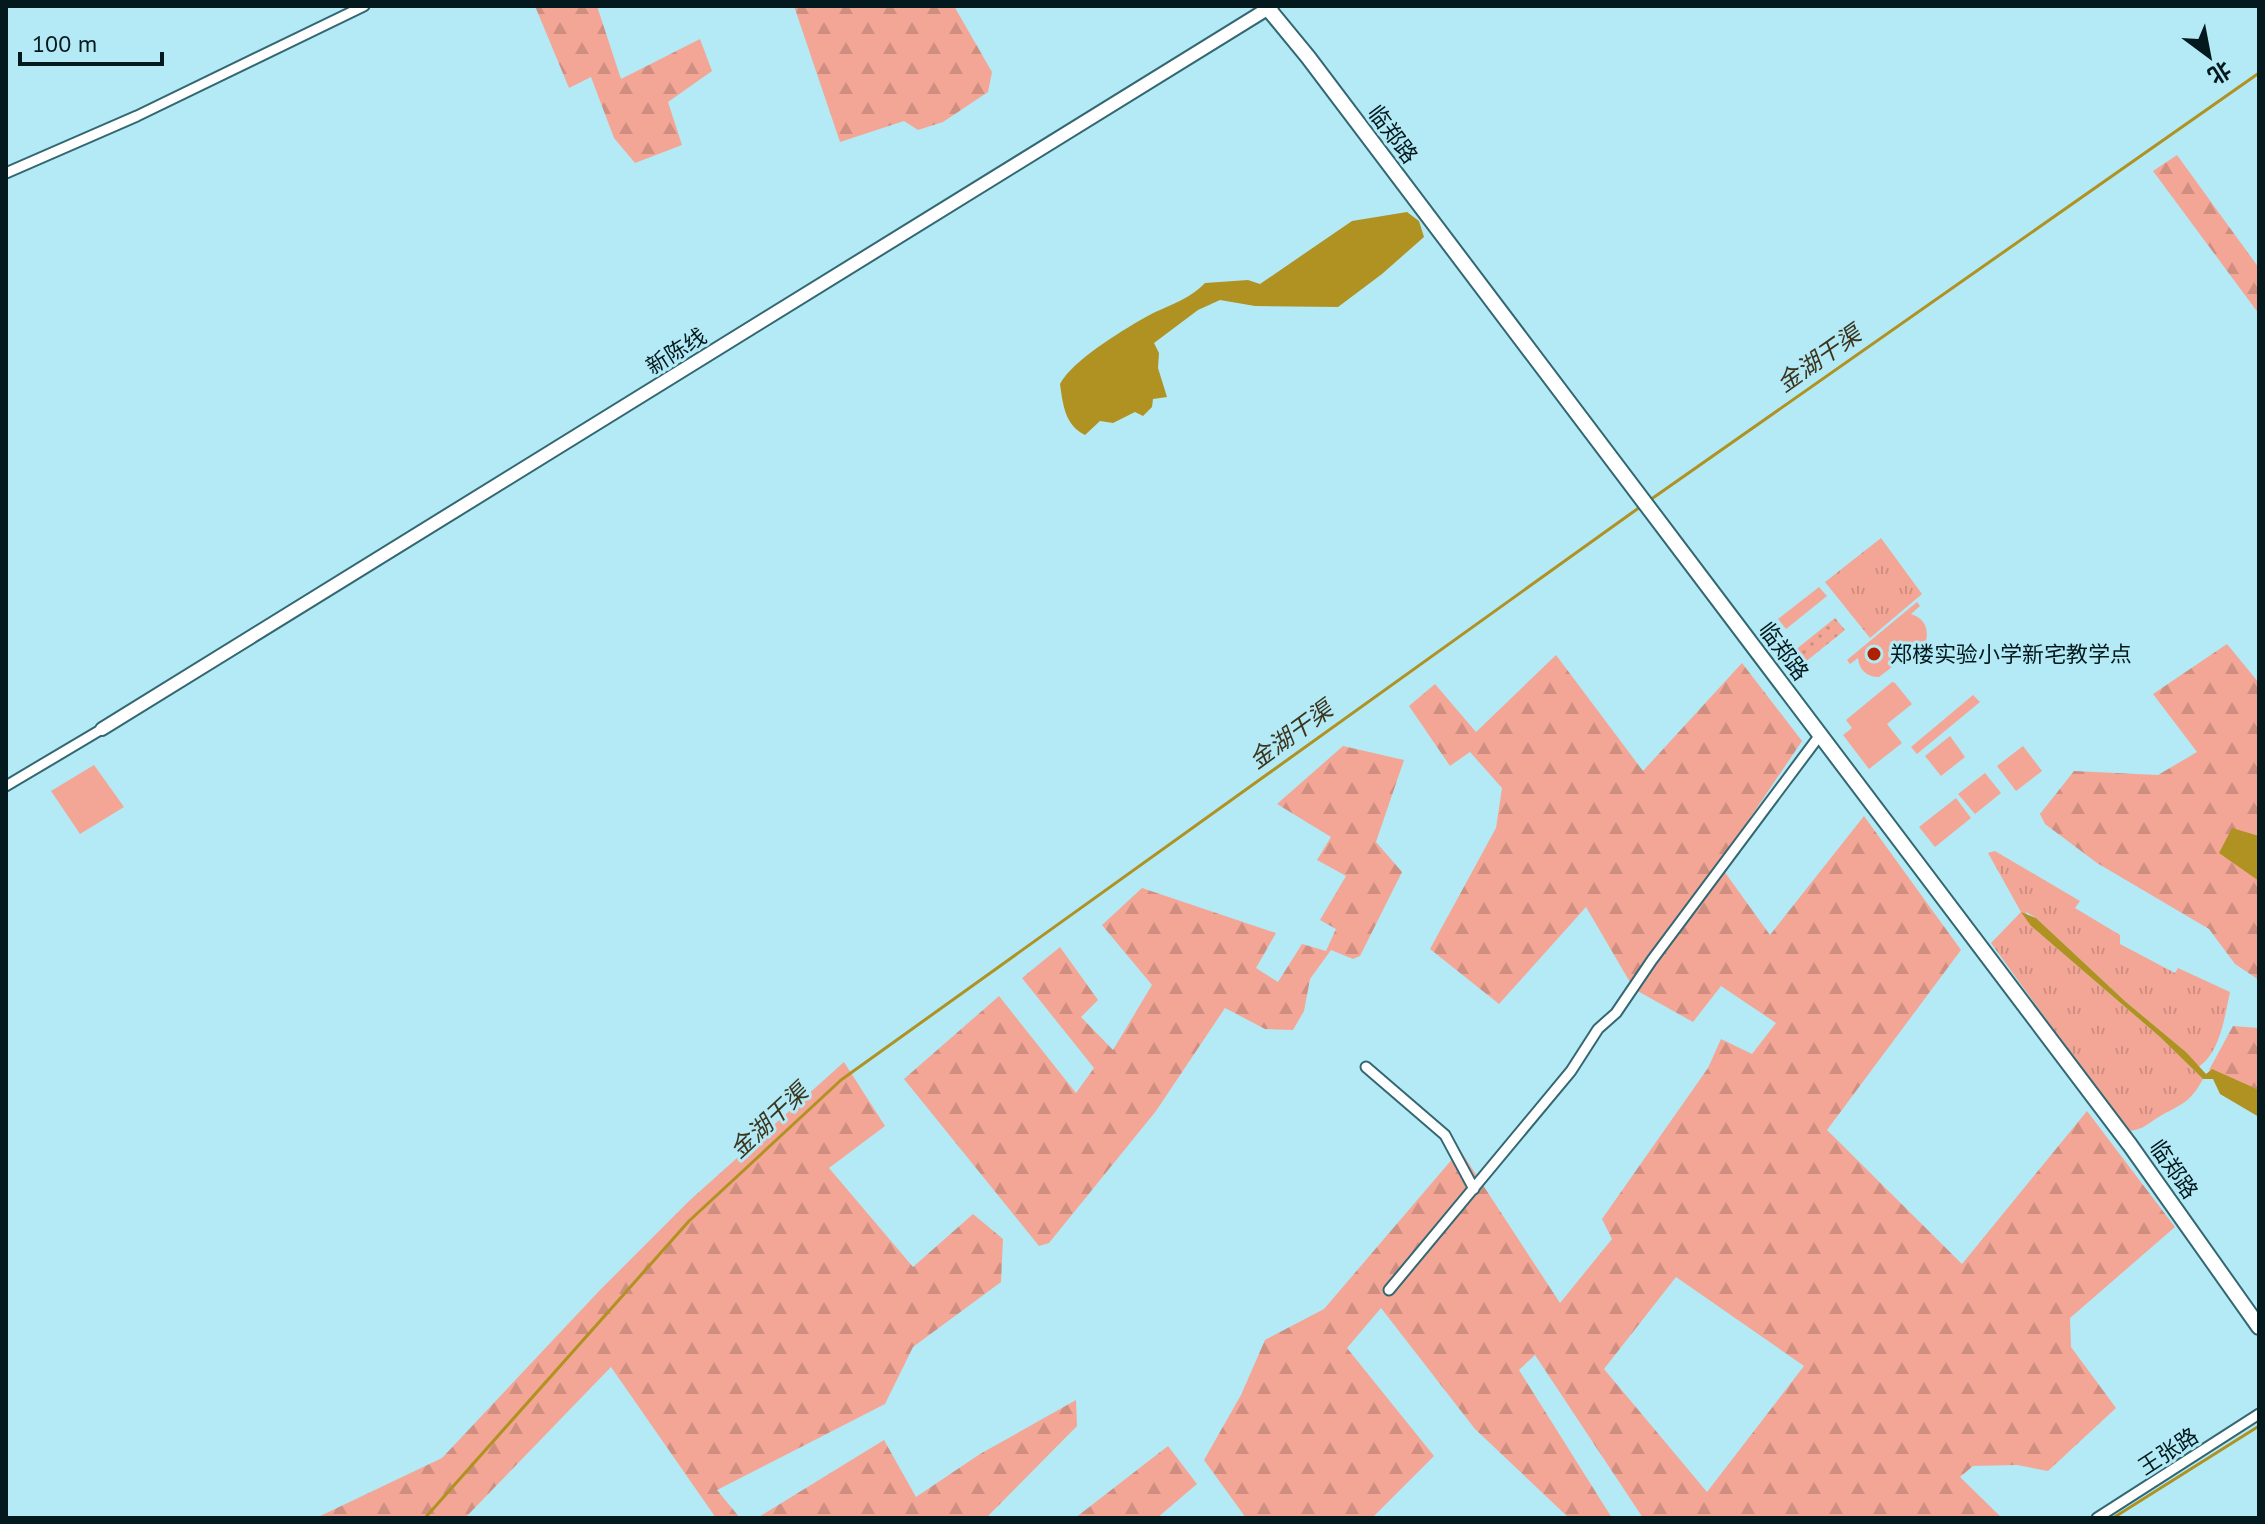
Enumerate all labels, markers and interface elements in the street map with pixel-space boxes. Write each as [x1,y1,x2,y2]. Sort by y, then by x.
scale bar [20,16,162,66]
north arrow [2169,16,2249,96]
text: 100 m [32,28,97,59]
text: 北 [2203,55,2236,91]
street label: 临郑路 [1362,99,1424,169]
water label: 金湖干渠 [1771,317,1869,399]
street label: 新陈线 [641,322,711,380]
street label: 临郑路 [1753,616,1815,686]
place label: 郑楼实验小学新宅教学点 [1890,640,2132,668]
marker: 郑楼实验小学新宅教学点 [1865,645,1883,663]
water label: 金湖干渠 [1243,692,1341,775]
water label: 金湖干渠 [723,1075,817,1165]
street label: 临郑路 [2144,1134,2204,1204]
street label: 王张路 [2133,1421,2203,1481]

